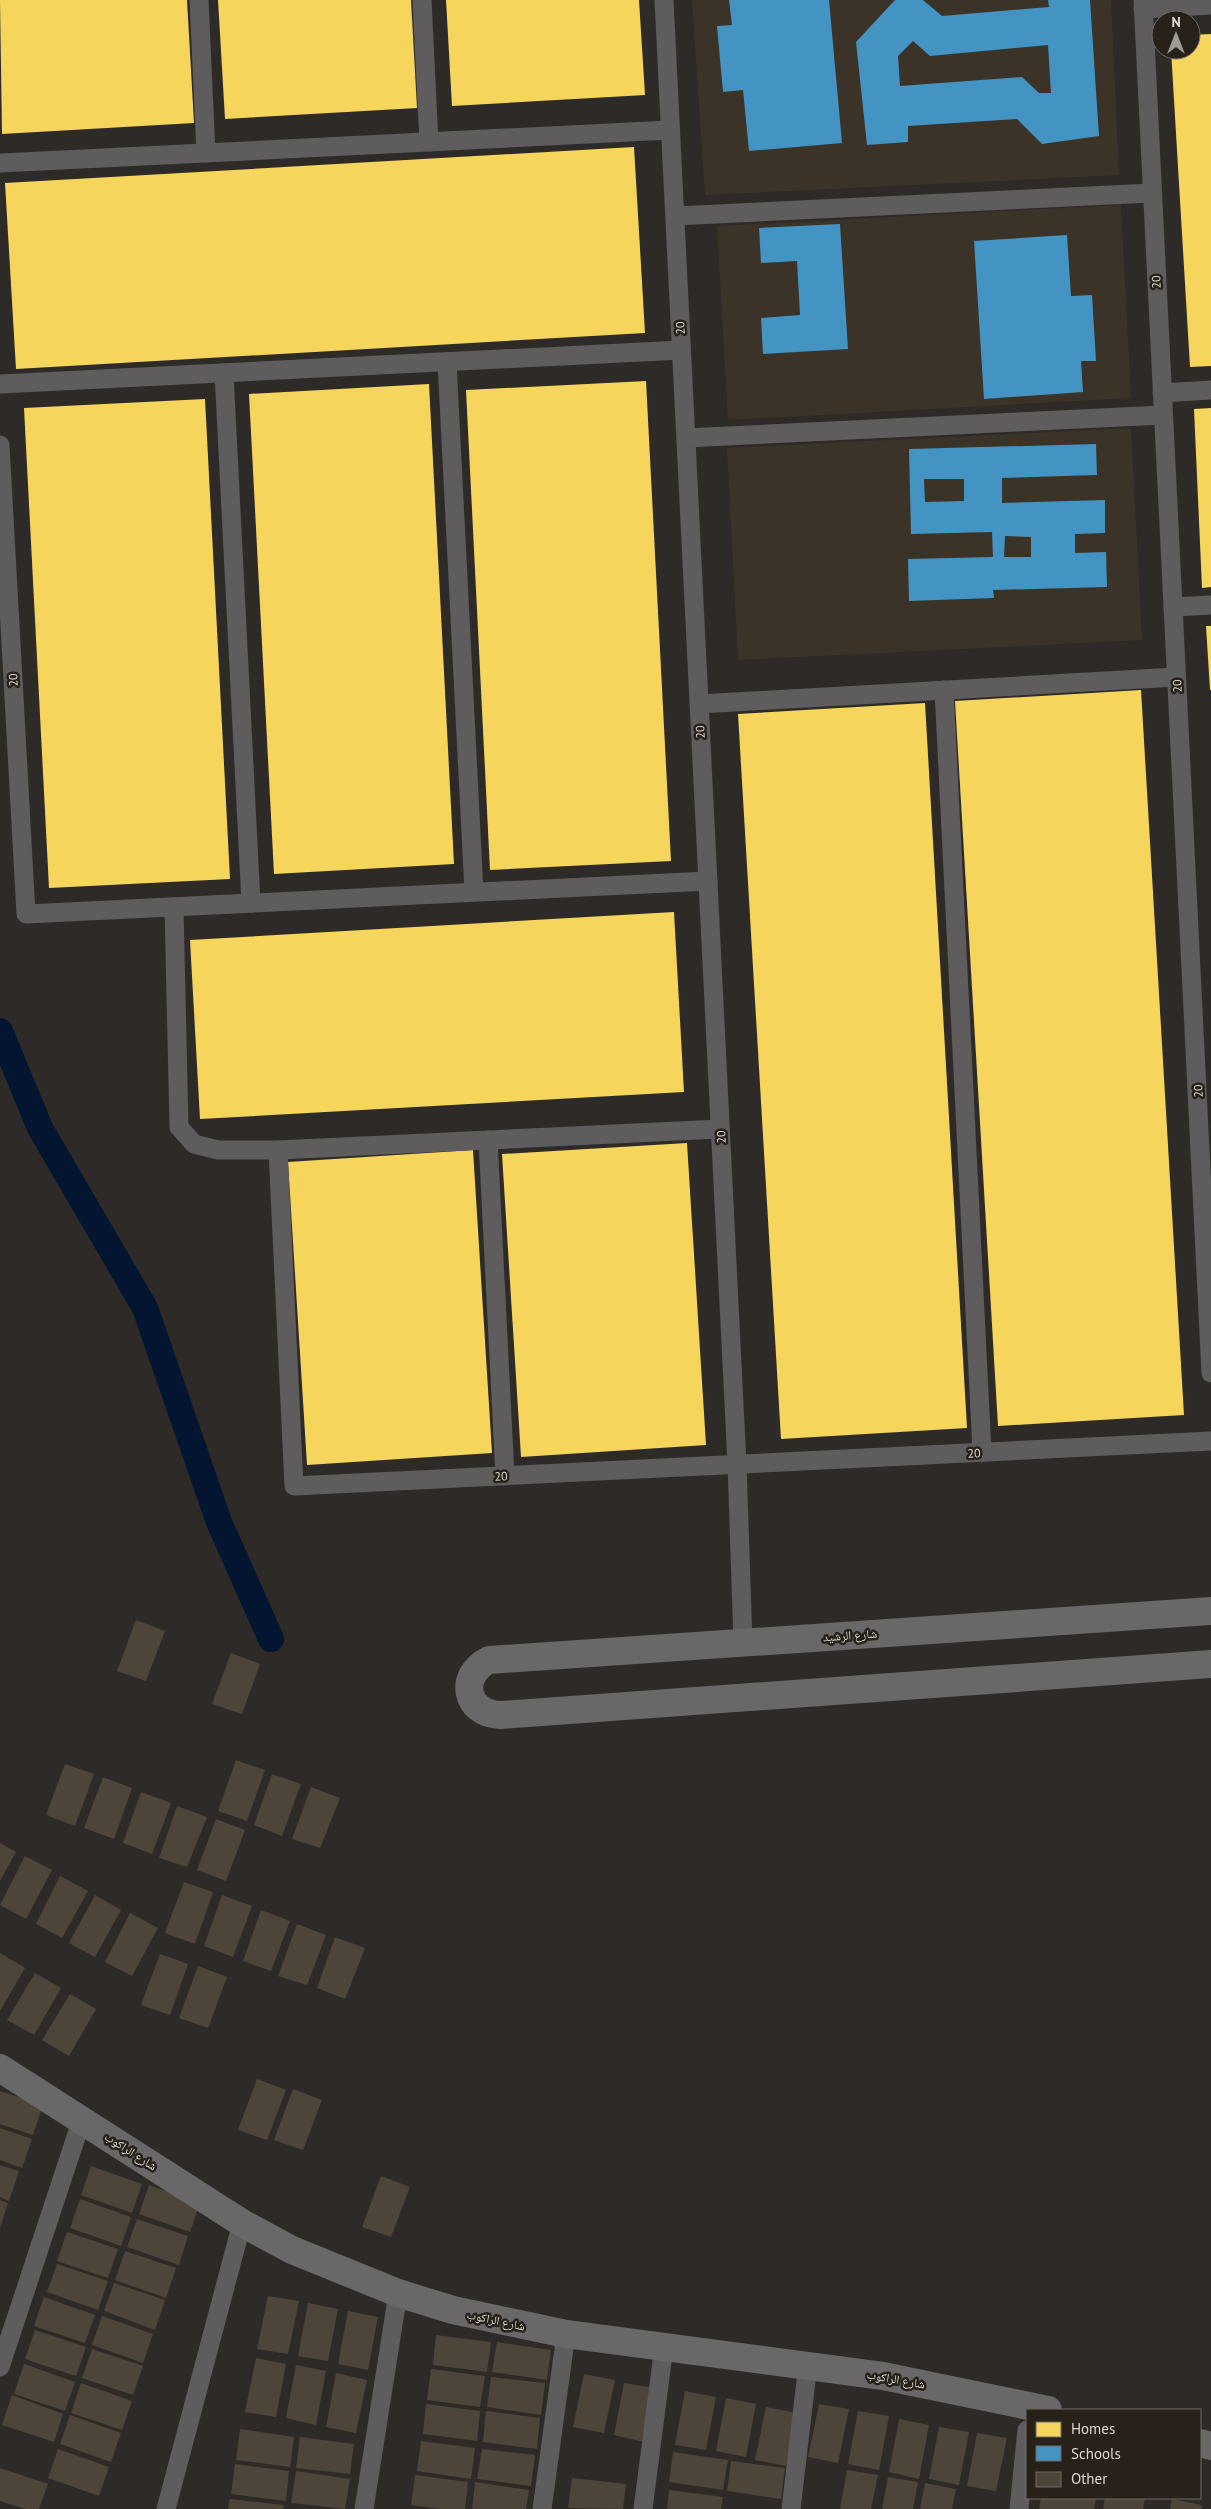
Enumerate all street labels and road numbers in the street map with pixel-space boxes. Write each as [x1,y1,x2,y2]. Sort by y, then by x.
street label: 20 [1148,275,1164,289]
street label: 20 [672,321,688,335]
street label: 20 [5,673,21,687]
street label: 20 [1169,679,1185,693]
street label: 20 [692,725,708,739]
street label: 20 [1190,1084,1206,1098]
street label: 20 [713,1130,729,1144]
street label: 20 [967,1445,981,1461]
street label: 20 [494,1468,508,1484]
street label: شارع الرشيد [822,1626,878,1645]
street label: شارع الراكوب [102,2129,160,2174]
street label: شارع الراكوب [465,2307,527,2334]
street label: شارع الراكوب [865,2366,926,2393]

